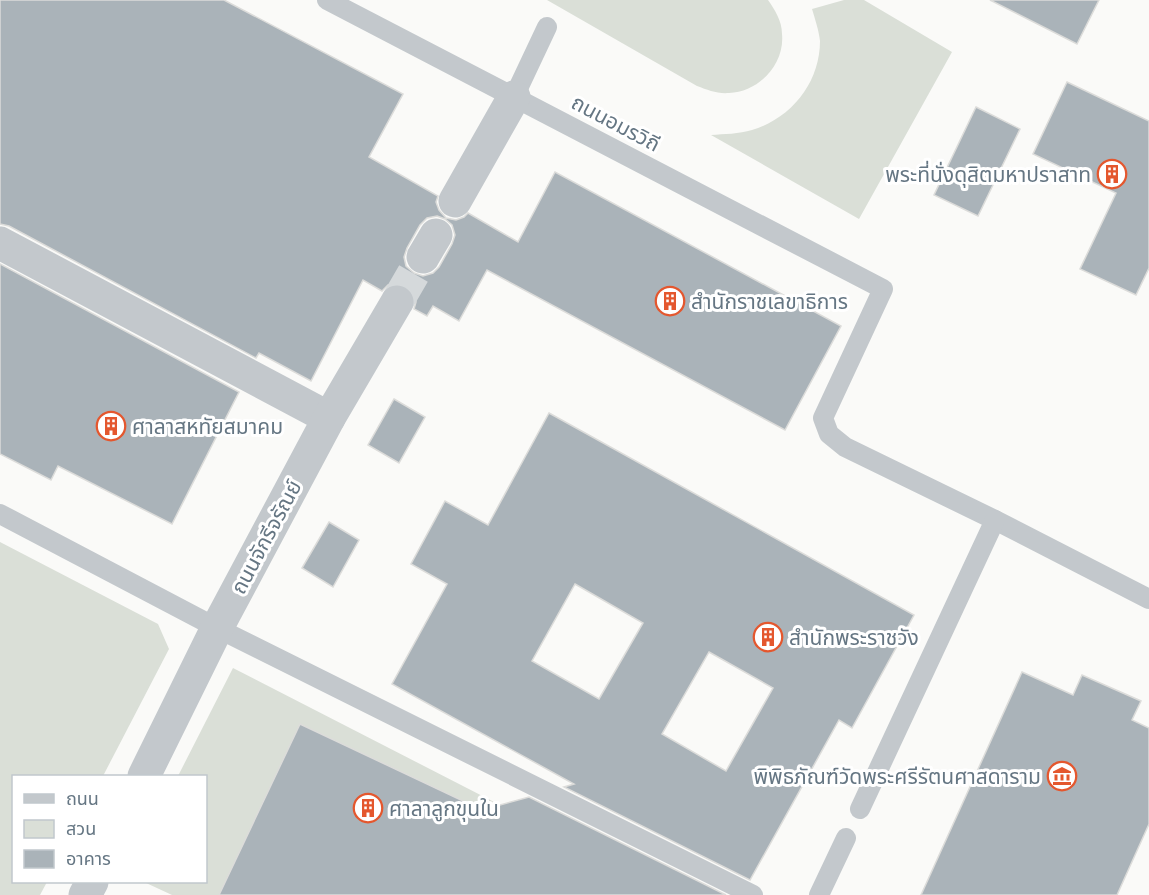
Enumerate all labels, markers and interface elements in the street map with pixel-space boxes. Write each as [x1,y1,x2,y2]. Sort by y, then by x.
street label: ถนนอมรวิถี [567,88,665,158]
building icon: พระที่นั่งดุสิตมหาปราสาท [1096,158,1128,190]
place label: พระที่นั่งดุสิตมหาปราสาท [885,160,1091,188]
building icon: สำนักราชเลขาธิการ [654,285,686,317]
place label: สำนักราชเลขาธิการ [691,288,848,315]
building icon: ศาลาสหทัยสมาคม [95,410,127,442]
place label: ศาลาสหทัยสมาคม [132,413,283,440]
street label: ถนนจักรีจรัณย์ [225,475,307,599]
building icon: สำนักพระราชวัง [752,621,784,653]
place label: สำนักพระราชวัง [789,624,919,651]
museum icon: พิพิธภัณฑ์วัดพระศรีรัตนศาสดาราม [1046,760,1078,792]
place label: พิพิธภัณฑ์วัดพระศรีรัตนศาสดาราม [754,763,1041,790]
legend [12,775,207,883]
text: ถนน [66,787,99,810]
building icon: ศาลาลูกขุนใน [352,792,384,824]
place label: ศาลาลูกขุนใน [389,795,499,822]
text: สวน [66,817,96,840]
text: อาคาร [66,847,111,870]

